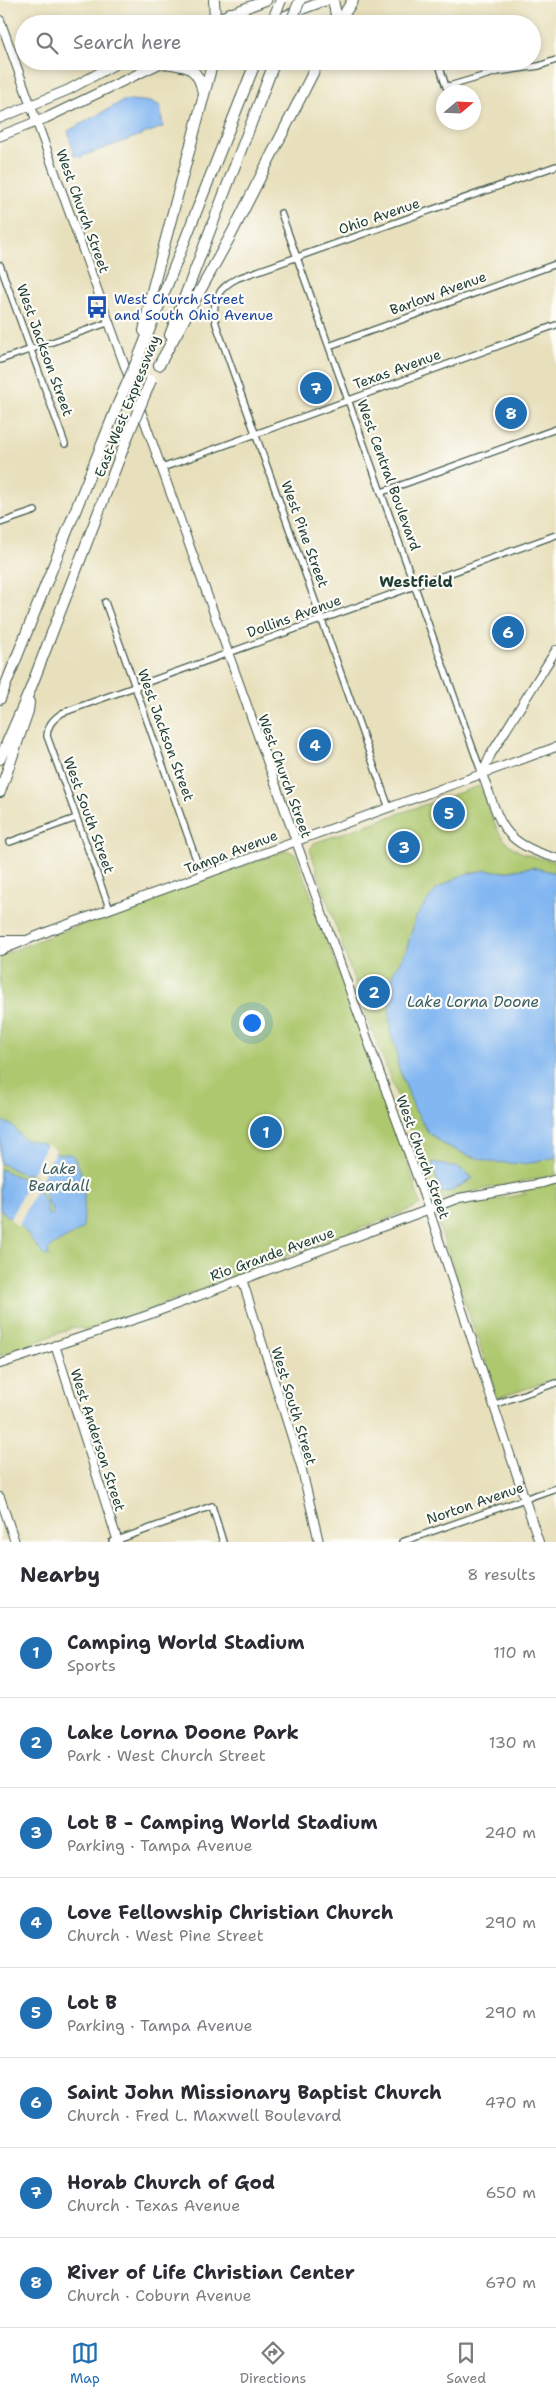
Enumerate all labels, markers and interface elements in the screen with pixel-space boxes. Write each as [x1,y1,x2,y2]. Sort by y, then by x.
search box [15,15,541,70]
icon: search [33,29,61,57]
text: Search here [73,30,182,55]
north arrow [436,85,481,130]
street label: West Church Street [52,147,114,275]
street label: Ohio Avenue [336,194,422,238]
street label: Barlow Avenue [387,267,489,319]
street label: West Jackson Street [13,281,77,419]
place label: West Church Street and South Ohio Avenue [114,290,273,324]
bus stop icon: West Church Street and South Ohio Avenue [84,294,110,320]
street label: East-West Expressway [90,332,164,480]
street label: Texas Avenue [351,345,443,393]
pin: 7 [300,369,332,407]
pin: 8 [495,394,527,432]
street label: West Central Boulevard [353,397,425,553]
street label: West Pine Street [277,478,333,590]
district label: Westfield [379,572,453,592]
street label: Dollins Avenue [244,591,344,641]
pin: 6 [492,613,524,651]
street label: West Jackson Street [134,666,198,804]
street label: West Church Street [254,712,316,840]
pin: 4 [299,726,331,764]
street label: West South Street [60,754,118,876]
pin: 5 [433,794,465,832]
street label: Tampa Avenue [182,826,280,878]
pin: 3 [388,828,420,866]
pin: 2 [358,973,390,1011]
water label: Lake Lorna Doone [407,992,539,1012]
your location [239,1010,265,1036]
street label: West Church Street [392,1093,454,1221]
pin: 1 [250,1113,282,1151]
water label: Lake Beardall [28,1159,90,1196]
street label: Rio Grande Avenue [207,1223,337,1285]
street label: West South Street [267,1345,321,1467]
street label: West Anderson Street [66,1366,130,1514]
street label: Norton Avenue [424,1478,526,1528]
text: Nearby [20,1561,100,1589]
text: 8 results [467,1564,536,1585]
text: Camping World Stadium [67,1630,305,1655]
text: 1 [32,1642,40,1663]
text: 110 m [493,1642,536,1663]
text: Sports [67,1655,116,1676]
text: Lake Lorna Doone Park [67,1720,299,1745]
text: 2 [30,1732,42,1753]
text: 130 m [489,1732,536,1753]
text: Park · West Church Street [67,1745,266,1766]
text: Lot B - Camping World Stadium [67,1810,378,1835]
text: 3 [30,1822,42,1843]
text: 240 m [484,1822,536,1843]
text: Parking · Tampa Avenue [67,1835,253,1856]
text: Love Fellowship Christian Church [67,1900,393,1925]
text: 4 [30,1912,42,1933]
text: 290 m [484,1912,536,1933]
text: Church · West Pine Street [67,1925,264,1946]
text: Lot B [67,1990,117,2015]
text: 5 [31,2002,41,2023]
text: 290 m [484,2002,536,2023]
text: Parking · Tampa Avenue [67,2015,253,2036]
text: Saint John Missionary Baptist Church [67,2080,442,2105]
text: 6 [30,2092,42,2113]
text: 470 m [485,2092,536,2113]
text: Church · Fred L. Maxwell Boulevard [67,2105,341,2126]
text: Horab Church of God [67,2170,275,2195]
text: 7 [30,2182,42,2203]
text: 650 m [485,2182,536,2203]
text: Church · Texas Avenue [67,2195,240,2216]
text: River of Life Christian Center [67,2260,355,2285]
text: 8 [30,2272,42,2293]
text: 670 m [485,2272,536,2293]
text: Church · Coburn Avenue [67,2285,252,2306]
tab: Map [70,2339,100,2387]
tab: Directions [240,2339,306,2387]
tab: Saved [446,2339,486,2387]

